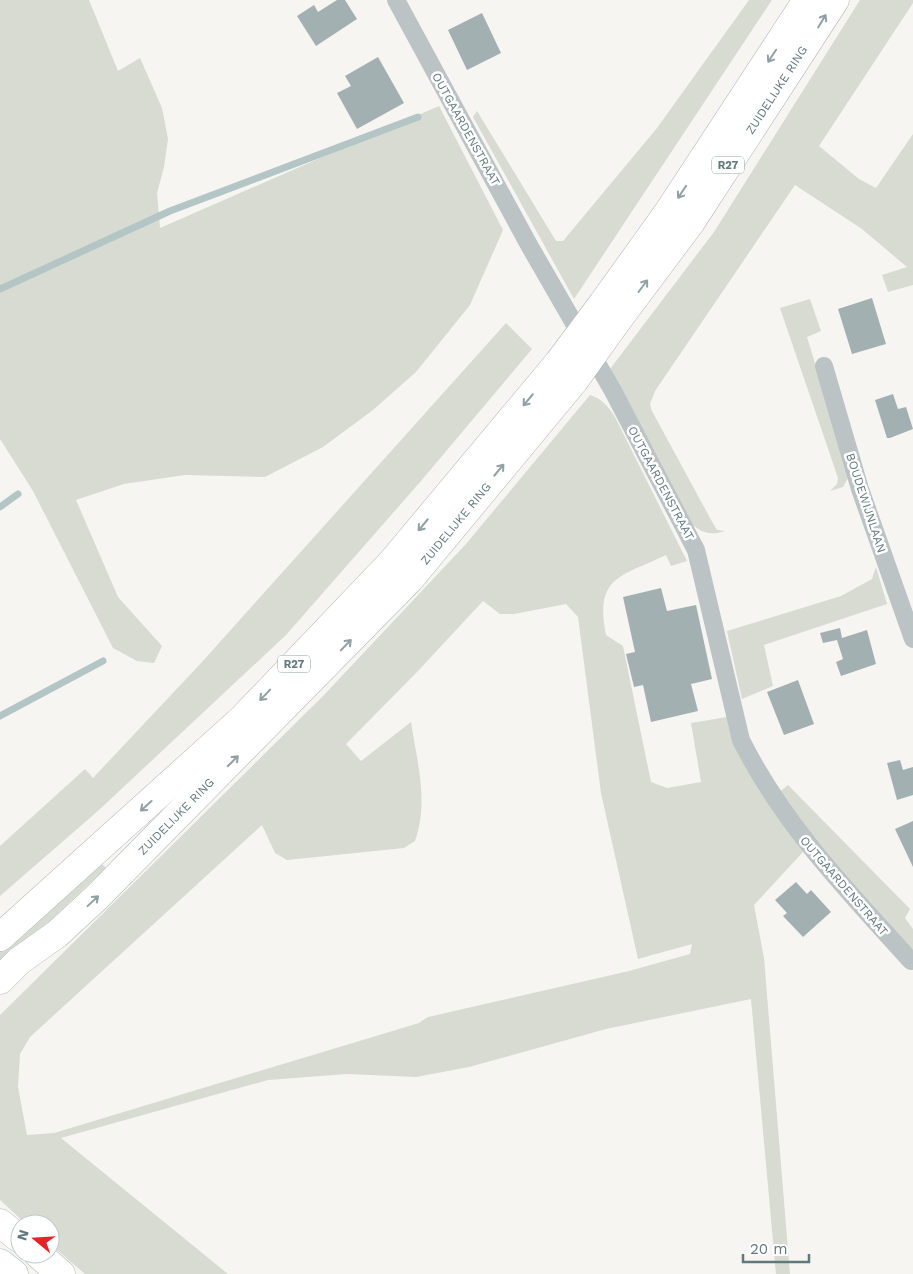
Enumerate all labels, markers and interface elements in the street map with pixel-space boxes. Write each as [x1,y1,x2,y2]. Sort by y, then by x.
one-way arrow [818,14,828,28]
street label: ZUIDELIJKE RING [743,43,810,137]
one-way arrow [767,49,777,63]
street label: OUTGAARDENSTRAAT [429,70,503,188]
road number: R27 [712,156,744,174]
one-way arrow [677,184,687,198]
one-way arrow [638,279,648,293]
one-way arrow [522,393,533,406]
street label: OUTGAARDENSTRAAT [625,424,697,542]
street label: BOUDEWIJNLAAN [843,451,889,555]
one-way arrow [494,464,505,477]
street label: ZUIDELIJKE RING [418,480,494,567]
one-way arrow [418,518,429,531]
one-way arrow [340,639,352,651]
road number: R27 [278,656,310,672]
one-way arrow [259,689,271,701]
one-way arrow [226,755,239,767]
street label: ZUIDELIJKE RING [135,775,217,858]
one-way arrow [140,800,153,812]
street label: OUTGAARDENSTRAAT [797,834,891,938]
one-way arrow [87,895,100,907]
north arrow [10,1214,60,1264]
text: N [13,1228,32,1242]
scale bar [743,1232,809,1264]
text: 20 m [750,1240,788,1258]

